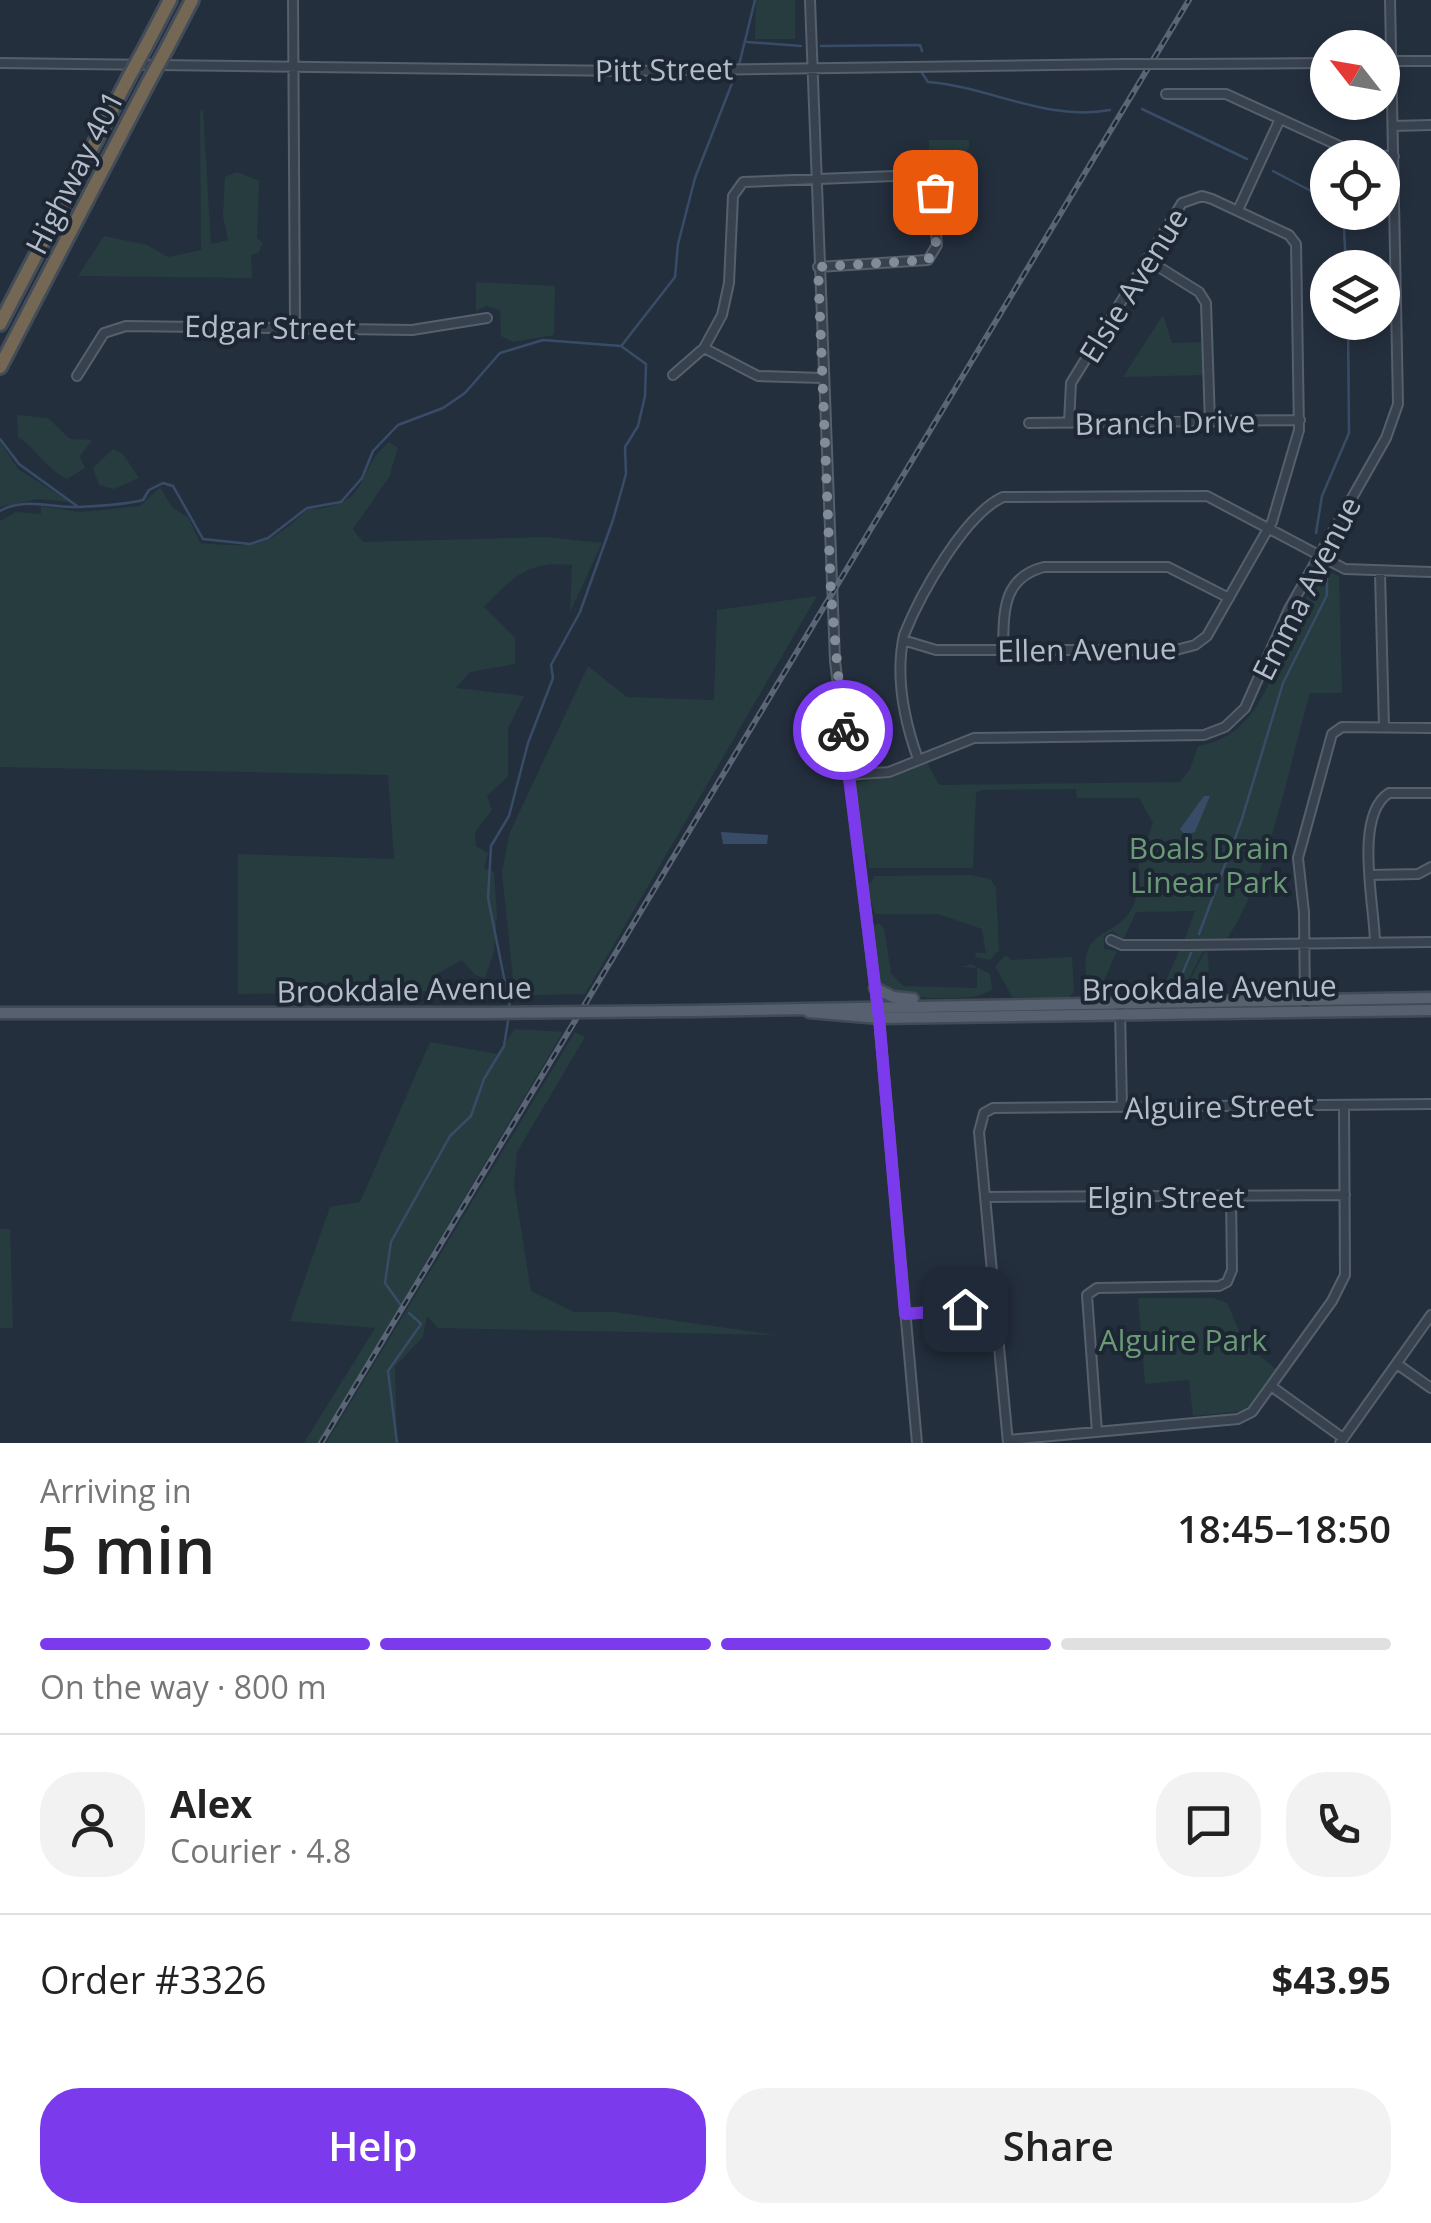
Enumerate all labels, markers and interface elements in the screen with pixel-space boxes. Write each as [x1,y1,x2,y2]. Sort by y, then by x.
north arrow [1310,30,1400,120]
map controls [1310,30,1400,340]
street label: Pitt Street [594,47,734,91]
street label: Highway 401 [15,83,133,261]
button: locate [1310,140,1400,230]
pin [893,150,978,235]
icon: bag [908,165,963,220]
street label: Elsie Avenue [1069,200,1197,370]
button: layers [1310,250,1400,340]
street label: Edgar Street [184,305,356,349]
street label: Branch Drive [1074,400,1256,444]
street label: Emma Avenue [1242,489,1370,687]
street label: Ellen Avenue [997,627,1177,671]
courier [793,680,893,780]
icon: bike [816,703,871,758]
park label: Boals Drain Linear Park [1129,827,1289,902]
street label: Brookdale Avenue [1081,964,1337,1010]
street label: Brookdale Avenue [276,966,532,1012]
street label: Alguire Street [1124,1084,1314,1128]
street label: Elgin Street [1087,1176,1245,1217]
pin [923,1267,1008,1352]
icon: home [938,1282,993,1337]
park label: Alguire Park [1099,1319,1267,1360]
text: Arriving in [40,1469,192,1512]
text: 18:45–18:50 [1177,1502,1391,1554]
text: 5 min [40,1505,215,1593]
text: On the way · 800 m [40,1665,327,1708]
button: person [40,1772,145,1877]
button: chat [1156,1772,1261,1877]
button: phone [1286,1772,1391,1877]
text: Alex [170,1777,252,1829]
text: Courier · 4.8 [170,1829,351,1872]
text: Order #3326 [40,1953,267,2005]
text: $43.95 [1272,1953,1391,2005]
button: Help [40,2088,706,2203]
button: Share [726,2088,1391,2203]

